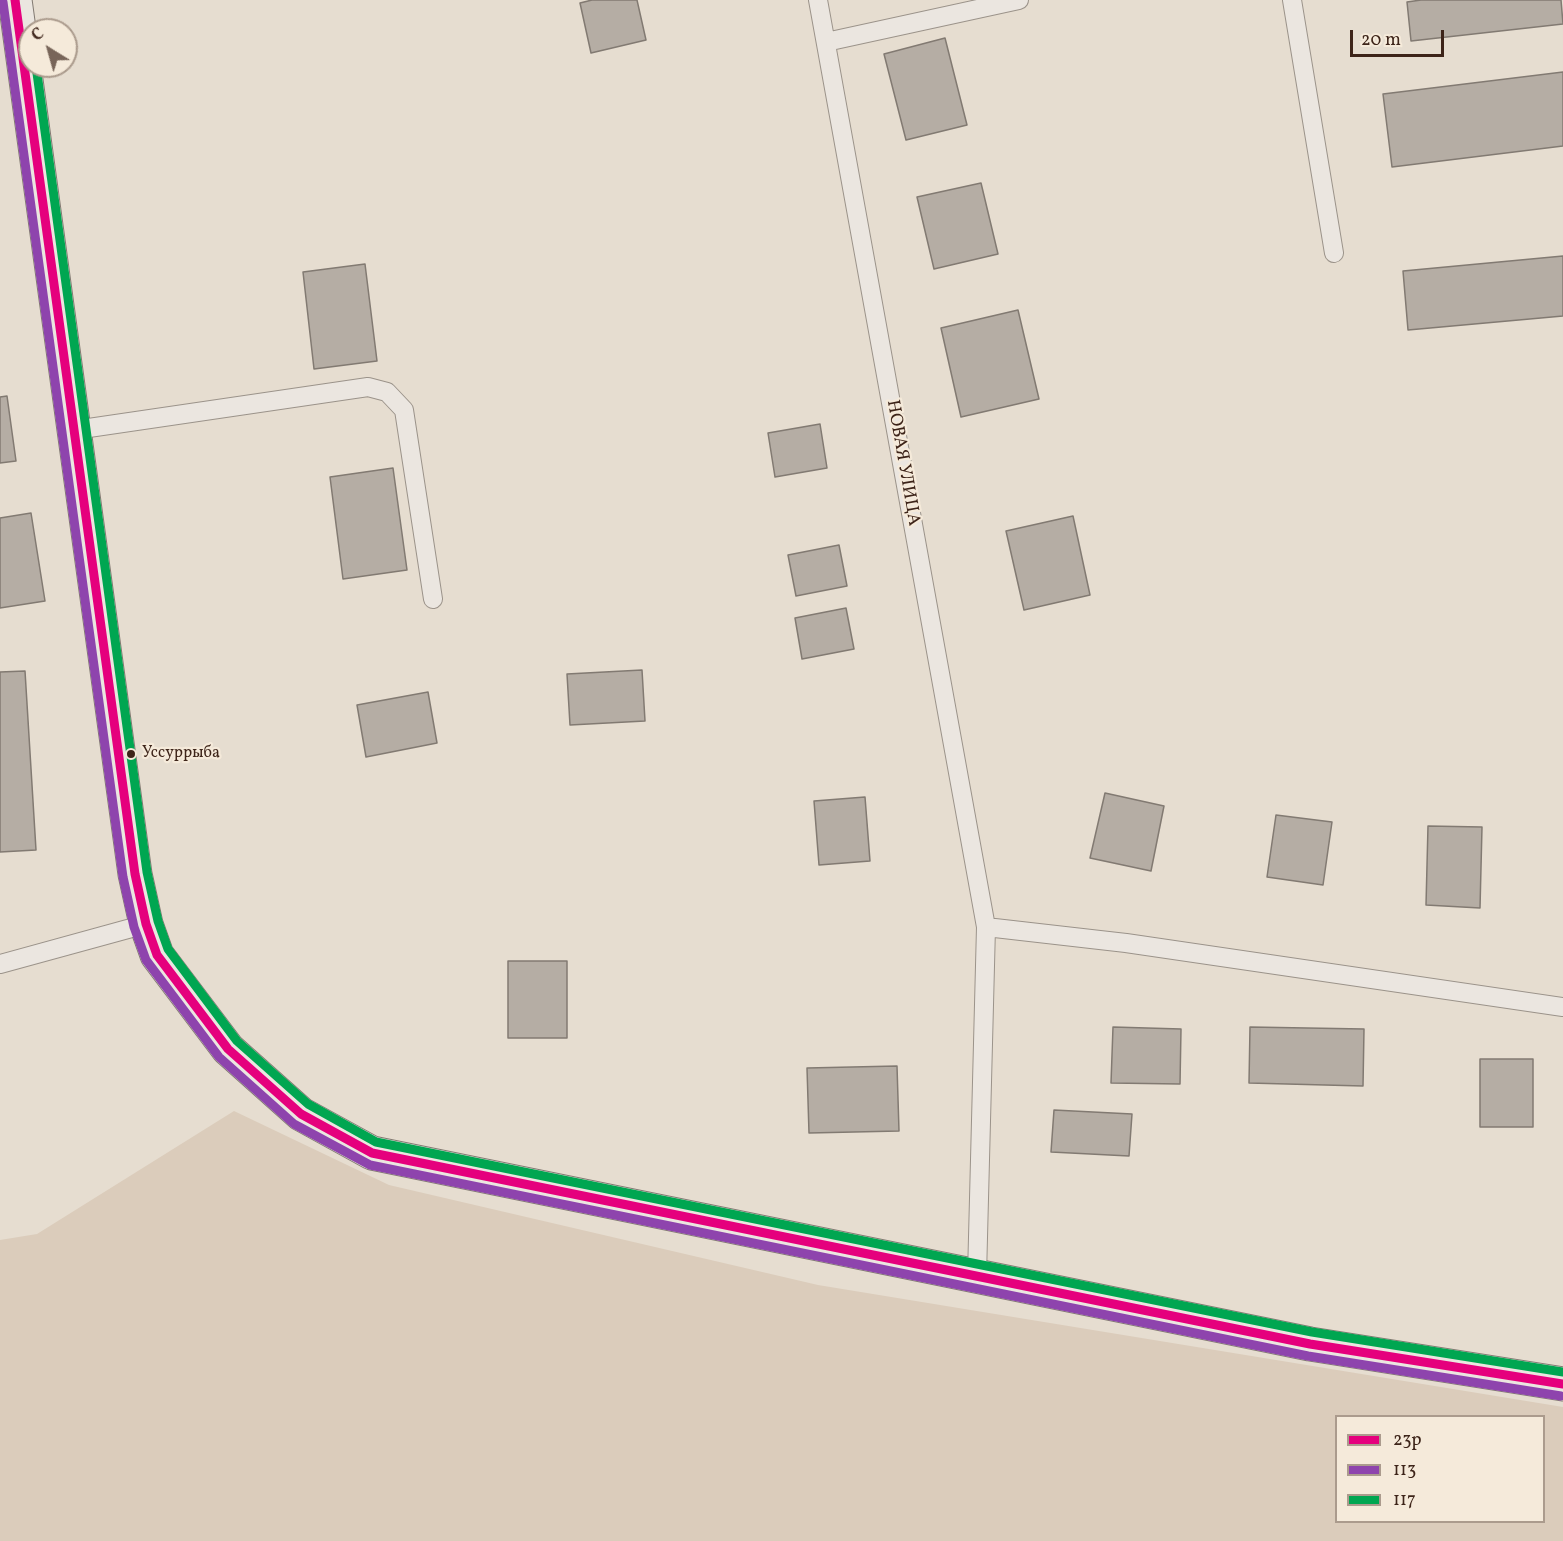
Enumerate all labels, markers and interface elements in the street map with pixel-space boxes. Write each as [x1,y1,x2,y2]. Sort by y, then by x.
north arrow [18,18,78,78]
scale bar [1353,18,1448,56]
text: С [28,23,49,47]
text: 20 m [1361,28,1401,53]
street label: НОВАЯ УЛИЦА [880,398,924,528]
place label: Уссуррыба [142,744,220,764]
marker: Уссуррыба [125,748,137,760]
legend [1335,1415,1545,1523]
text: 23р [1393,1428,1422,1453]
text: 113 [1393,1458,1416,1483]
text: 117 [1393,1488,1416,1513]

